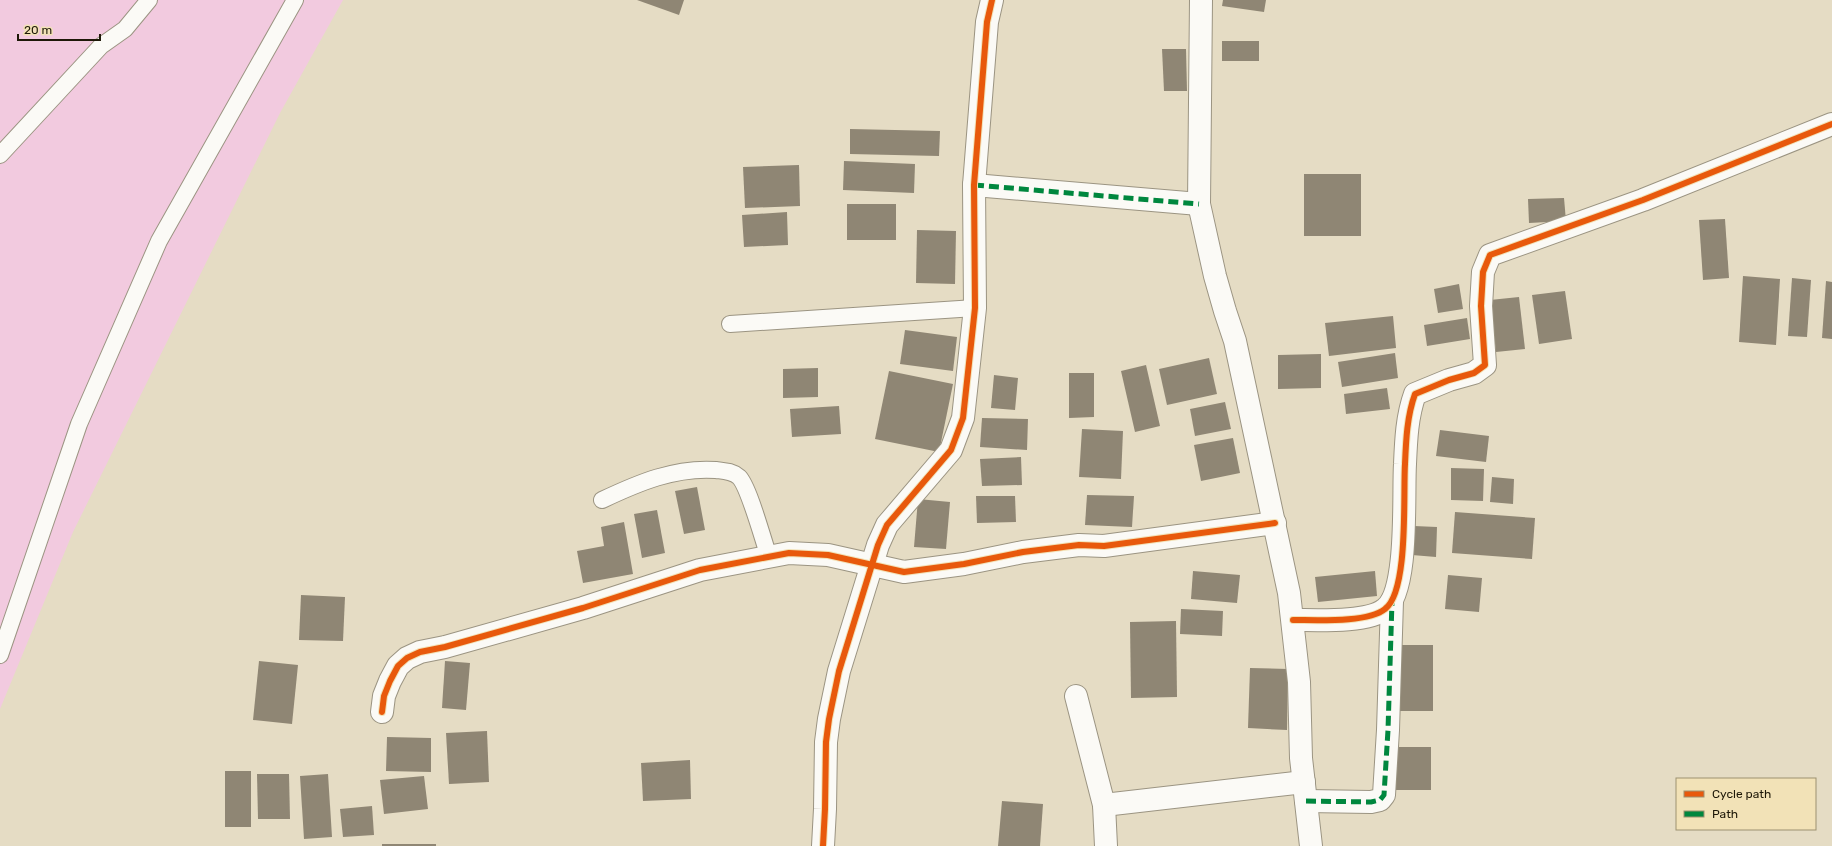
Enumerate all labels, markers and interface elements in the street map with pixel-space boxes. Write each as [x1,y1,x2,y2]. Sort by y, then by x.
scale bar [18,16,100,42]
text: 20 m [24,23,52,37]
legend [1676,778,1816,830]
text: Cycle path [1712,787,1771,801]
text: Path [1712,807,1738,821]

